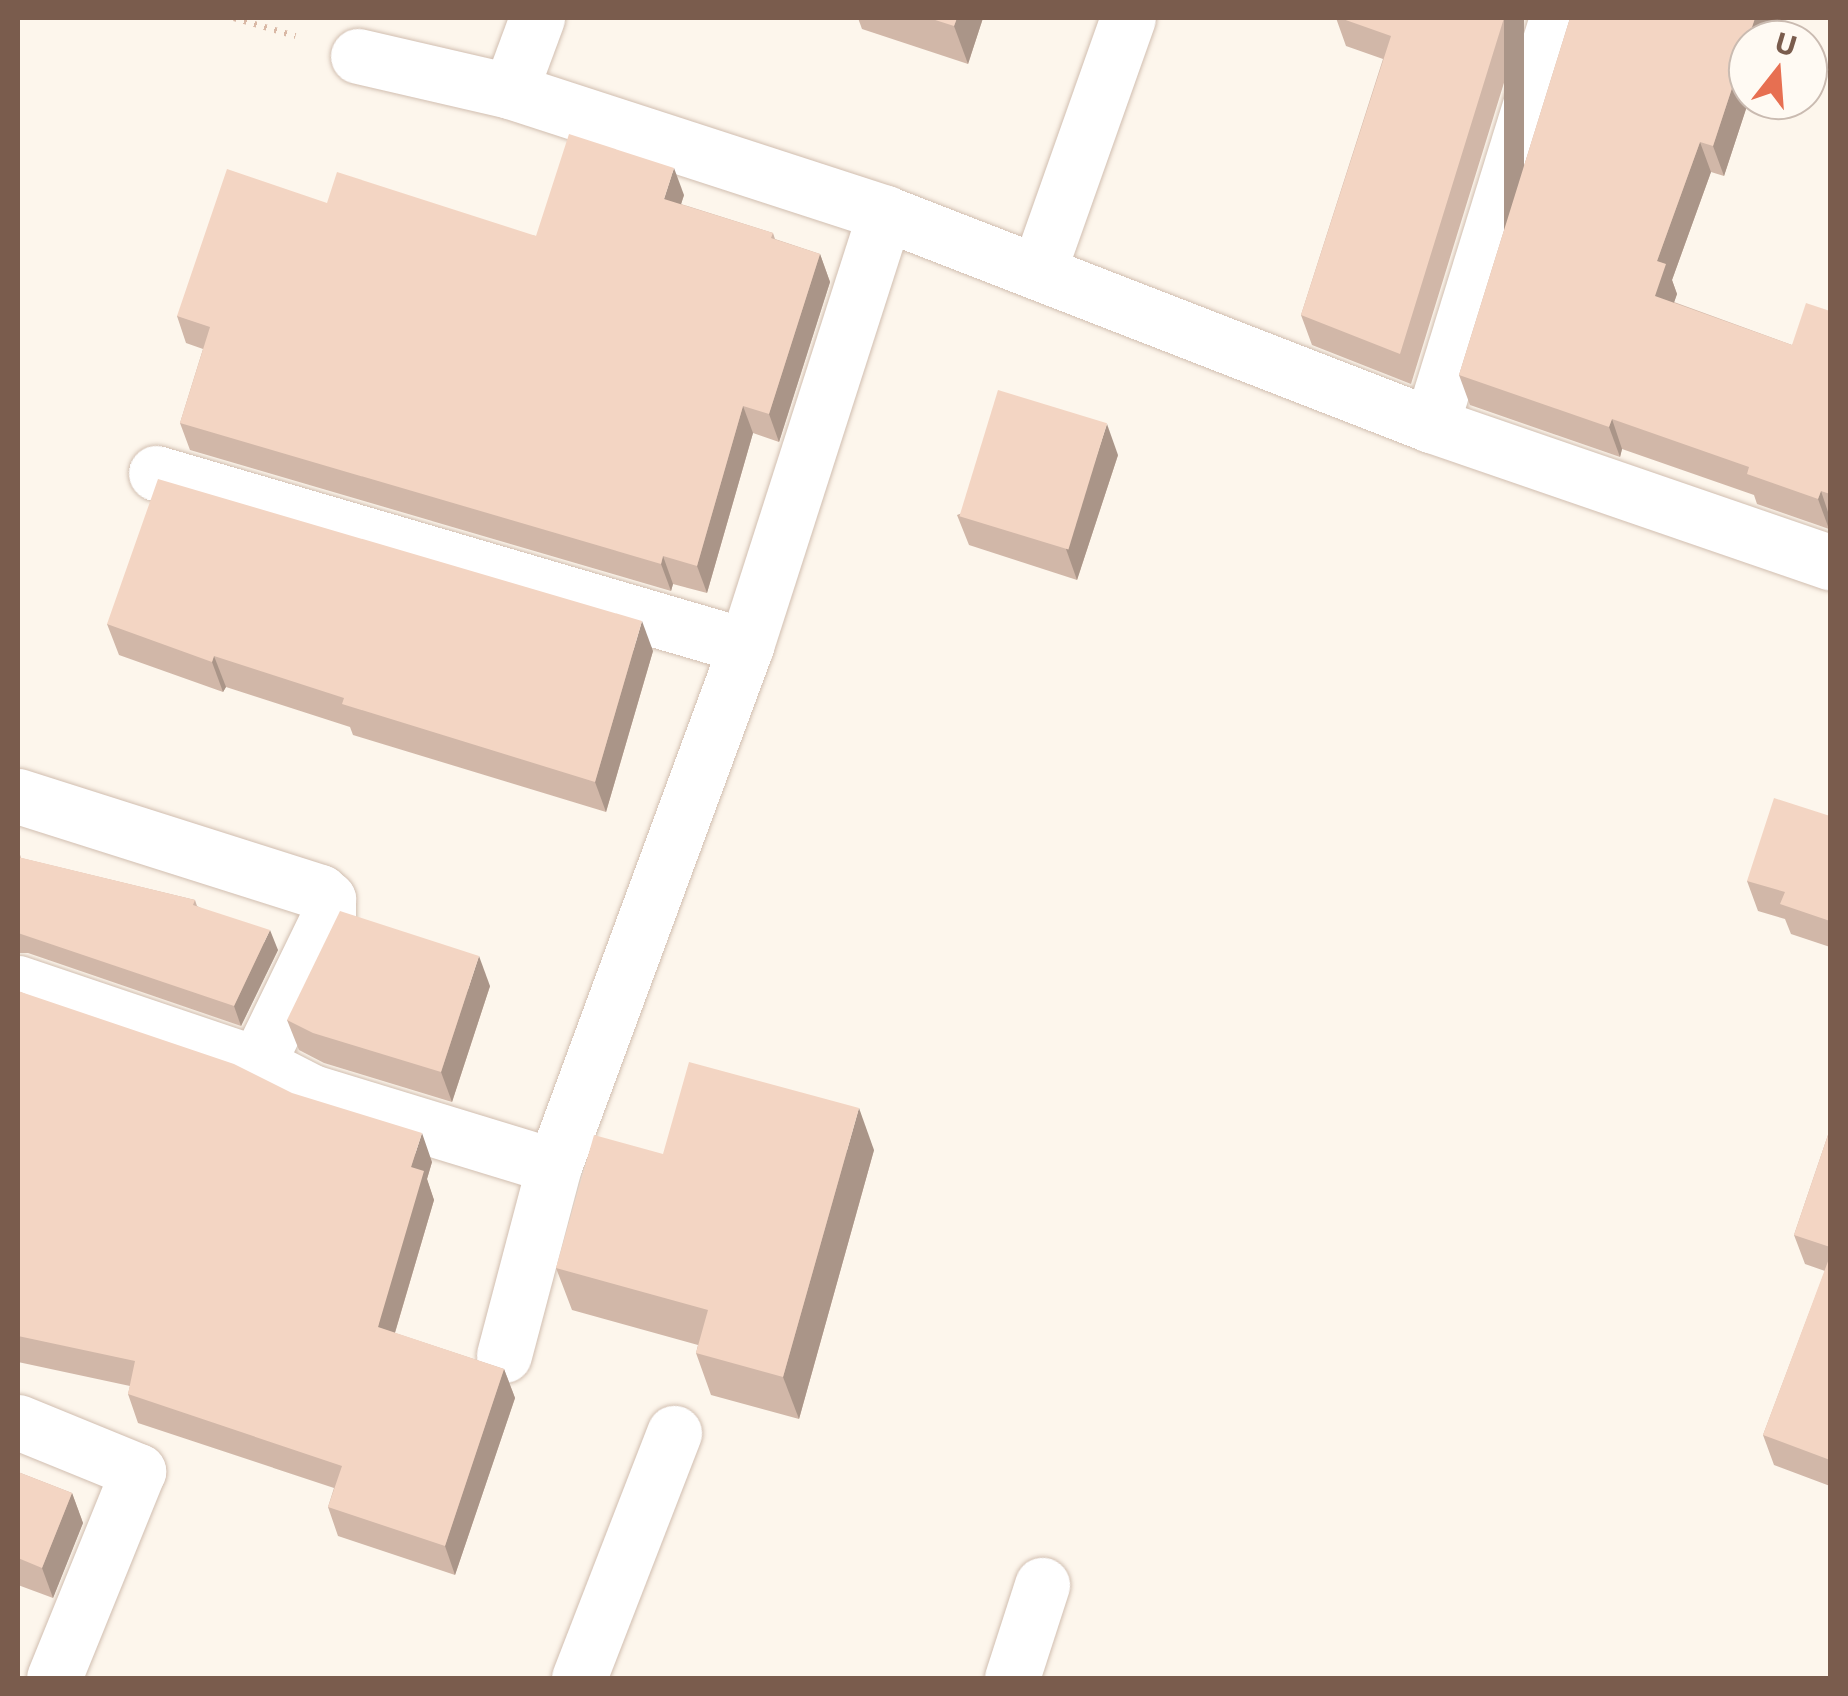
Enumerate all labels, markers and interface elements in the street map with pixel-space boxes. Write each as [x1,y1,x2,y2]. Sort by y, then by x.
north arrow [1728,20,1828,120]
text: U [1771,24,1801,62]

